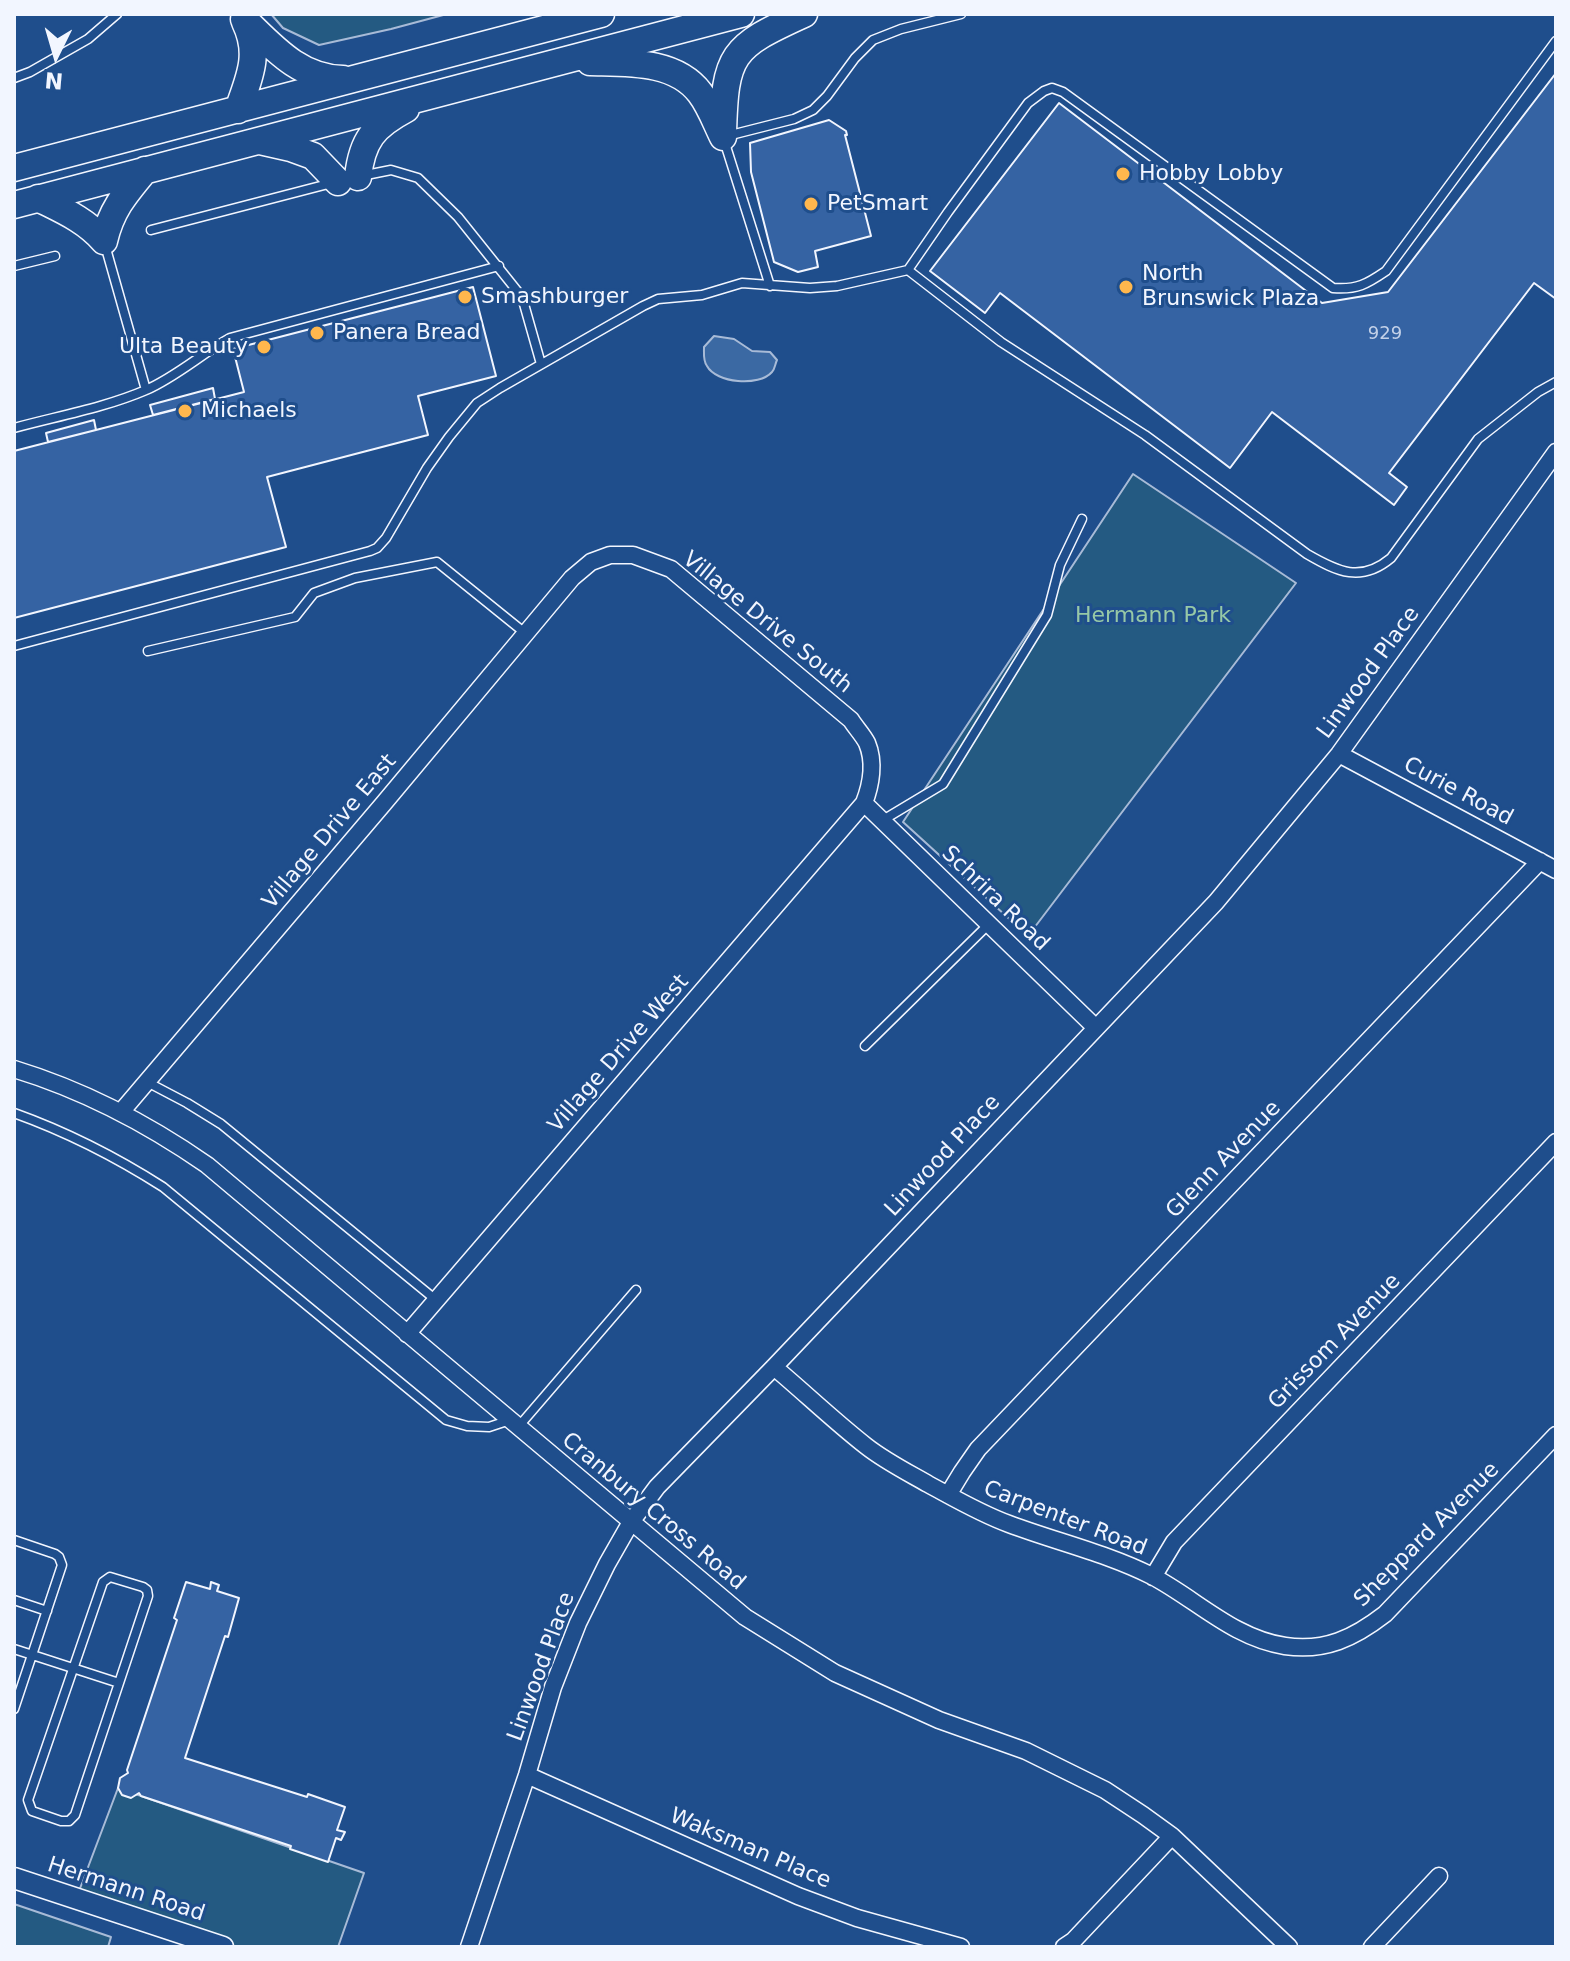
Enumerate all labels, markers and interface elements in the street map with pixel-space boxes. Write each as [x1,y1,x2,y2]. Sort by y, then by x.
north arrow [16,16,96,96]
text: N [44,67,64,94]
place label: Hobby Lobby [1139,161,1283,187]
marker: Hobby Lobby [1114,165,1132,183]
place label: PetSmart [827,191,928,217]
marker: PetSmart [802,195,820,213]
place label: North Brunswick Plaza [1142,261,1319,312]
marker: North Brunswick Plaza [1117,278,1135,296]
place label: Smashburger [481,284,628,310]
marker: Smashburger [456,288,474,306]
place label: Panera Bread [333,320,480,346]
house number: 929 [1368,323,1402,345]
marker: Panera Bread [308,324,326,342]
place label: Ulta Beauty [119,334,248,360]
marker: Ulta Beauty [255,338,273,356]
place label: Michaels [201,398,297,424]
marker: Michaels [176,402,194,420]
street label: Village Drive South [677,547,857,699]
street label: Linwood Place [1312,602,1426,744]
park label: Hermann Park [1075,603,1231,629]
street label: Village Drive East [258,749,402,915]
street label: Curie Road [1399,752,1517,832]
street label: Schrira Road [936,841,1054,957]
street label: Village Drive West [543,970,695,1138]
street label: Linwood Place [880,1090,1006,1222]
street label: Glenn Avenue [1161,1096,1287,1224]
street label: Grissom Avenue [1263,1269,1407,1415]
street label: Cranbury Cross Road [556,1428,750,1596]
street label: Sheppard Avenue [1349,1457,1505,1613]
street label: Carpenter Road [980,1476,1150,1562]
street label: Linwood Place [503,1589,581,1745]
street label: Waksman Place [666,1803,834,1895]
street label: Hermann Road [44,1852,208,1928]

